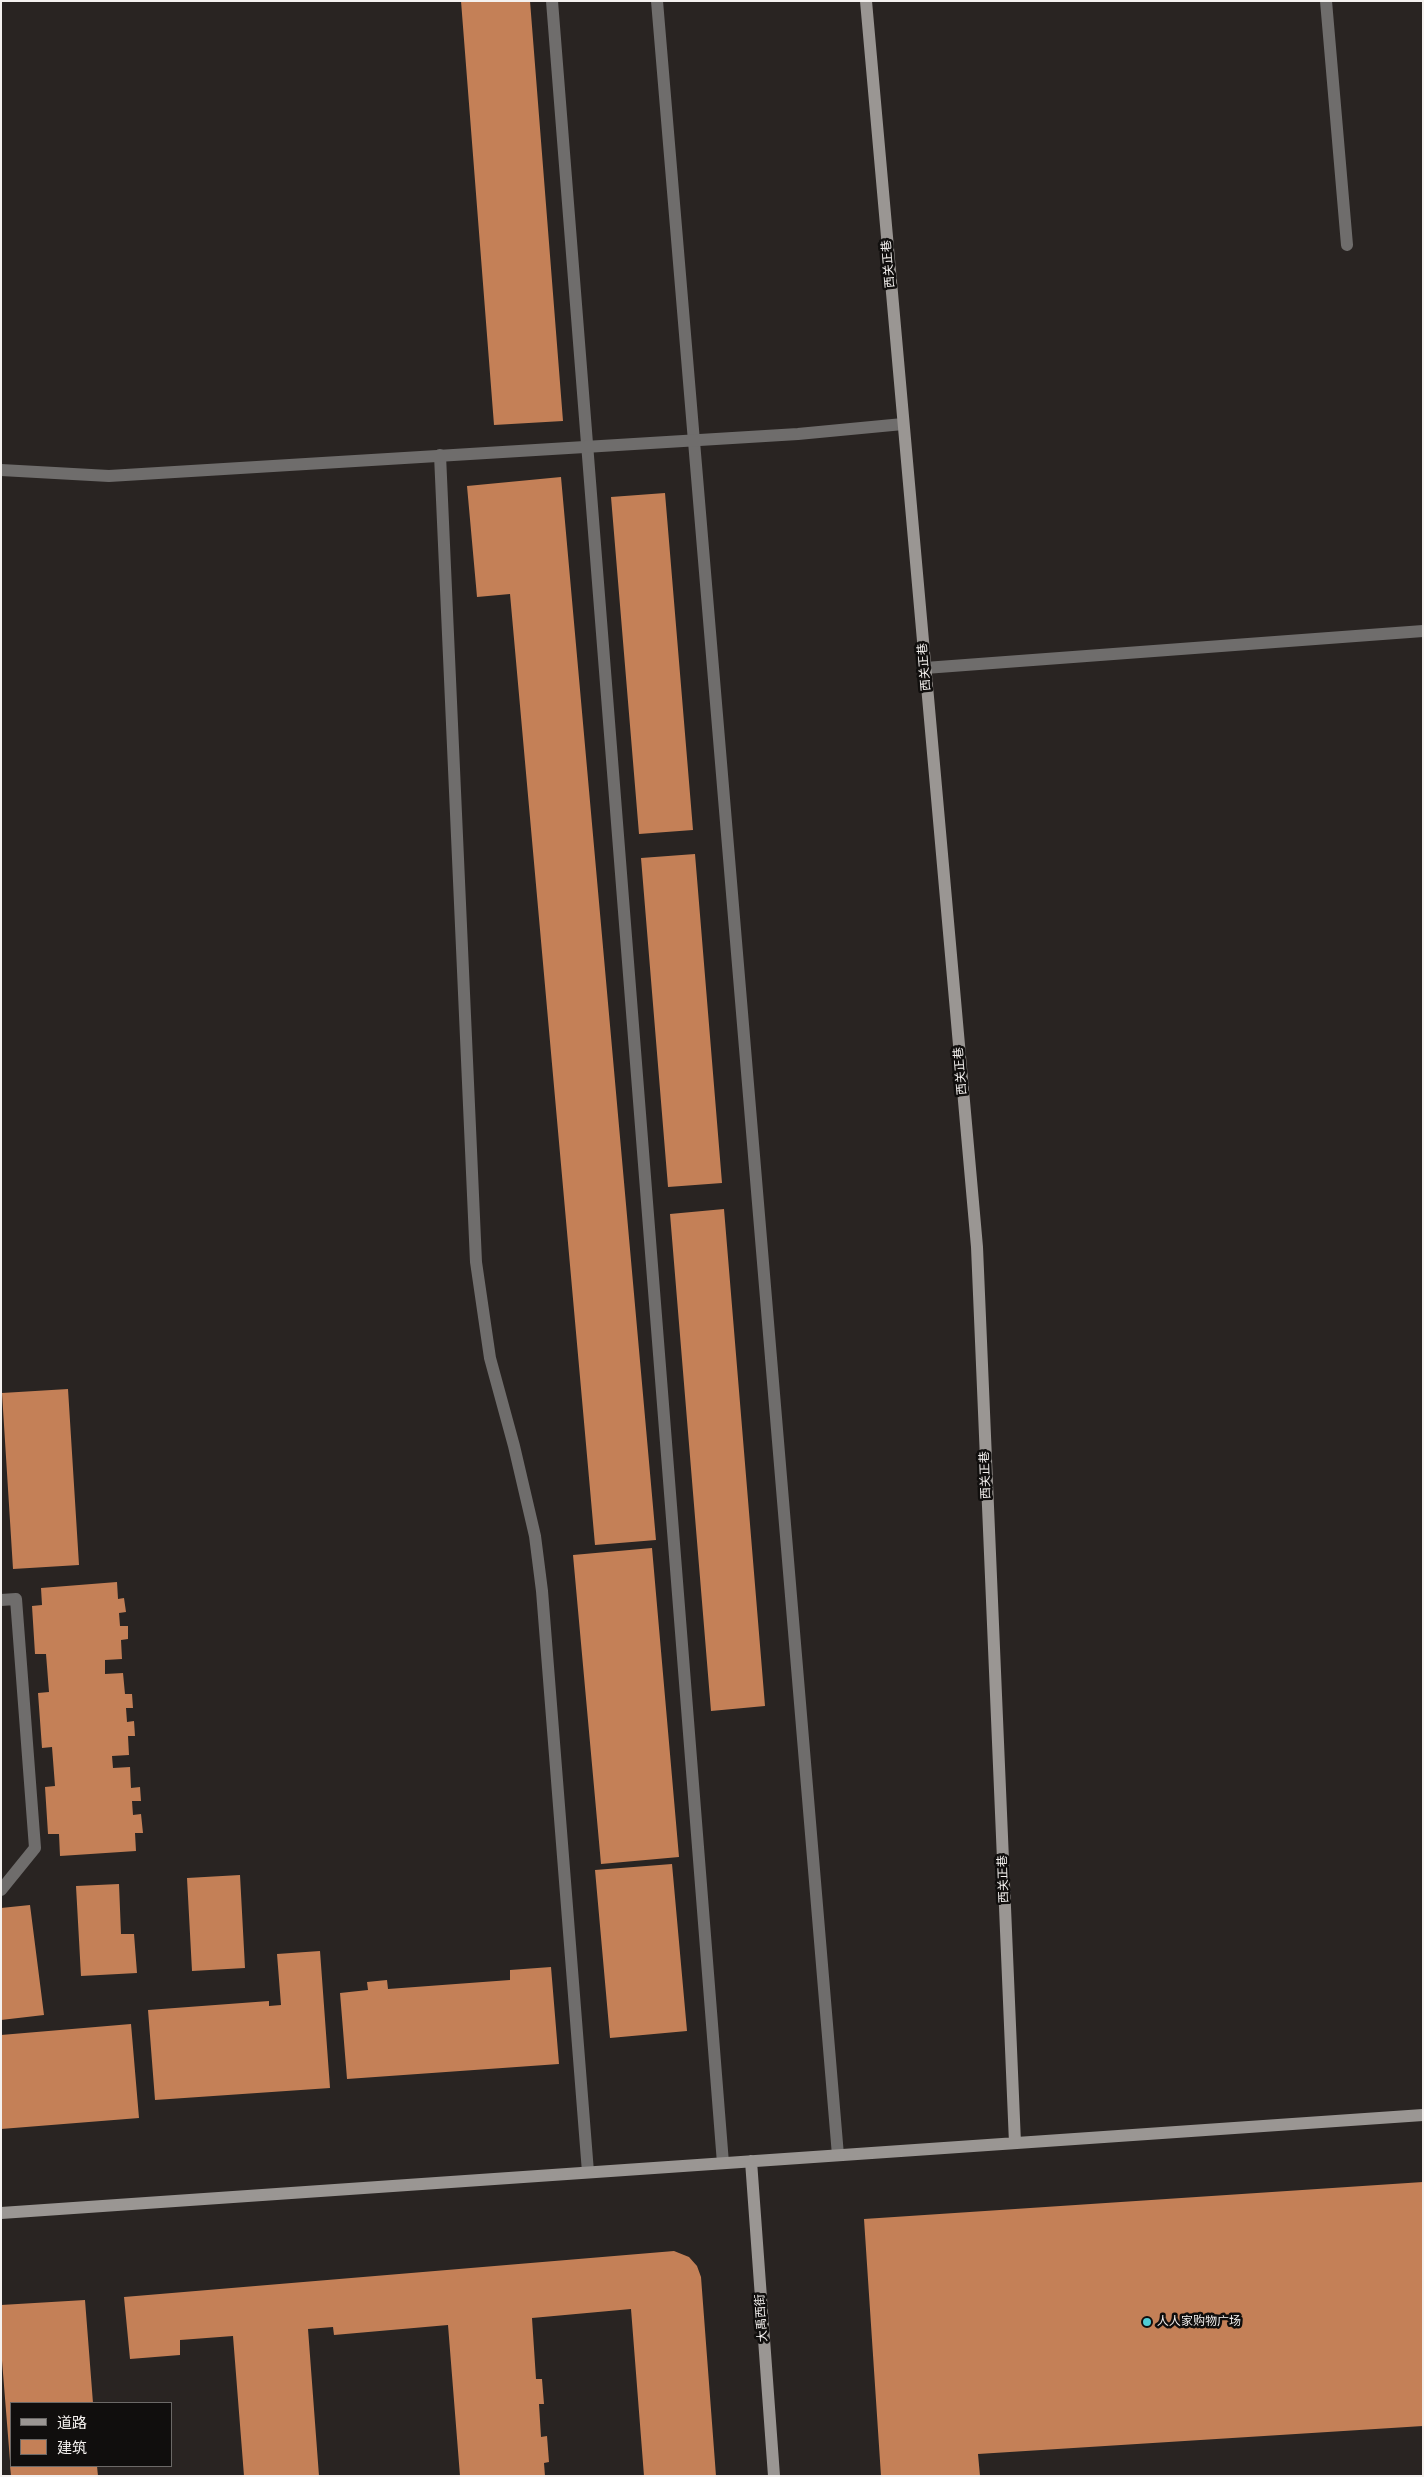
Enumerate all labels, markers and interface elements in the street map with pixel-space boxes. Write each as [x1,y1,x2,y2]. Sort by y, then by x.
street label: 西关正巷 [880,239,898,289]
street label: 西关正巷 [916,642,934,692]
street label: 西关正巷 [952,1046,970,1096]
street label: 西关正巷 [978,1451,994,1499]
street label: 西关正巷 [996,1855,1012,1903]
street label: 大禹西街 [753,2294,771,2342]
place label: 人人家购物广场 [1157,2315,1241,2329]
marker: 人人家购物广场 [1141,2316,1153,2328]
legend [10,2402,172,2467]
text: 道路 [57,2414,87,2432]
text: 建筑 [57,2439,87,2457]

